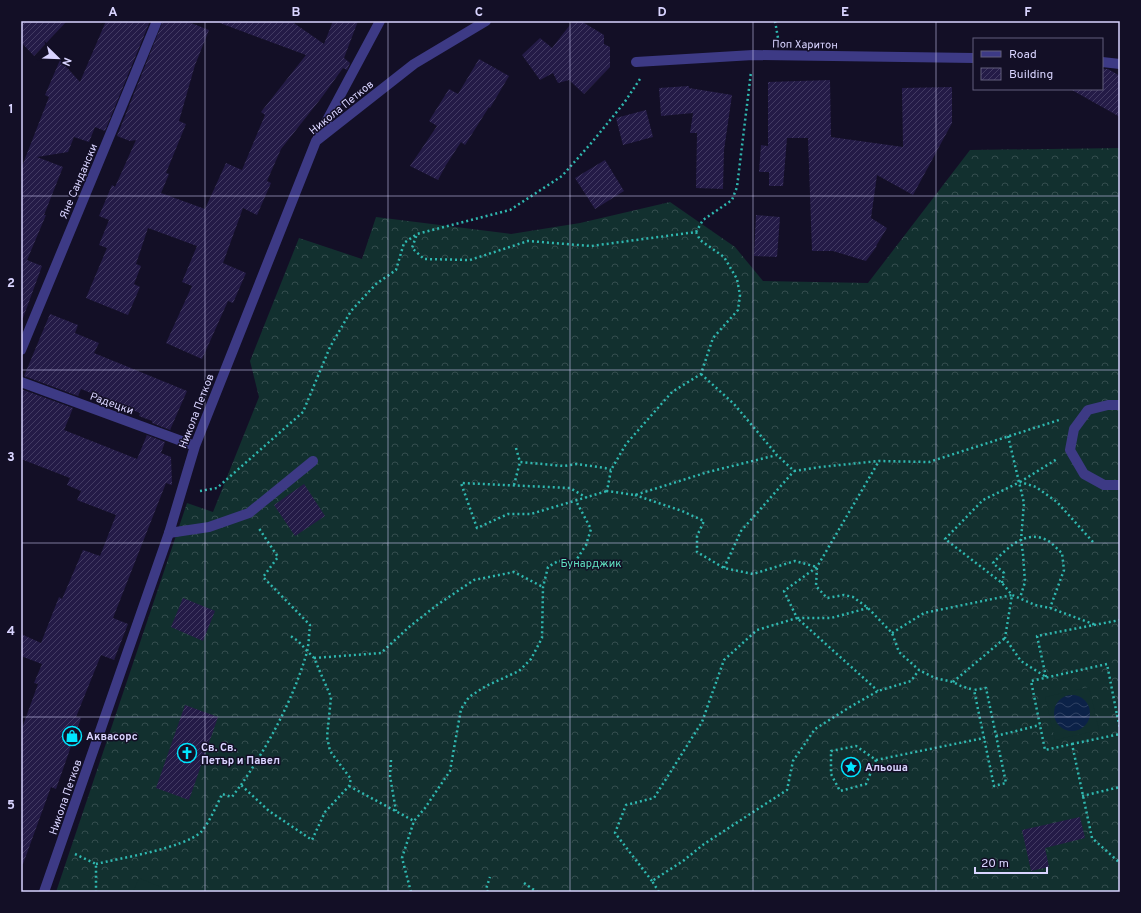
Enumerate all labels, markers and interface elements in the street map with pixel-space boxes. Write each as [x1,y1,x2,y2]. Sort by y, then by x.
text: A [108,5,118,21]
text: B [292,5,301,21]
text: C [475,5,483,21]
text: D [657,5,667,21]
text: E [841,5,849,21]
text: F [1024,5,1032,21]
street label: Поп Харитон [772,37,838,53]
north arrow [38,38,78,78]
legend [973,38,1103,90]
text: Road [1009,47,1037,63]
text: N [58,55,74,68]
text: Building [1009,67,1053,83]
street label: Никола Петков [307,78,377,138]
text: 1 [8,102,14,118]
street label: Яне Сандански [57,142,101,221]
text: 2 [7,276,15,292]
street label: Никола Петков [176,372,218,451]
street label: Радецки [88,390,135,418]
text: 3 [7,450,15,466]
park label: Бунарджик [560,557,622,571]
text: 4 [7,624,15,640]
shop icon: Аквасорс [61,725,83,747]
place label: Аквасорс [86,730,138,744]
place label: Св. Св. Петър и Павел [201,741,280,768]
church icon: Св. Св. Петър и Павел [176,742,198,764]
place icon: Альоша [840,756,862,778]
street label: Никола Петков [46,758,85,837]
place label: Альоша [865,761,908,775]
text: 5 [7,798,15,814]
scale bar [975,849,1047,875]
text: 20 m [981,856,1009,872]

